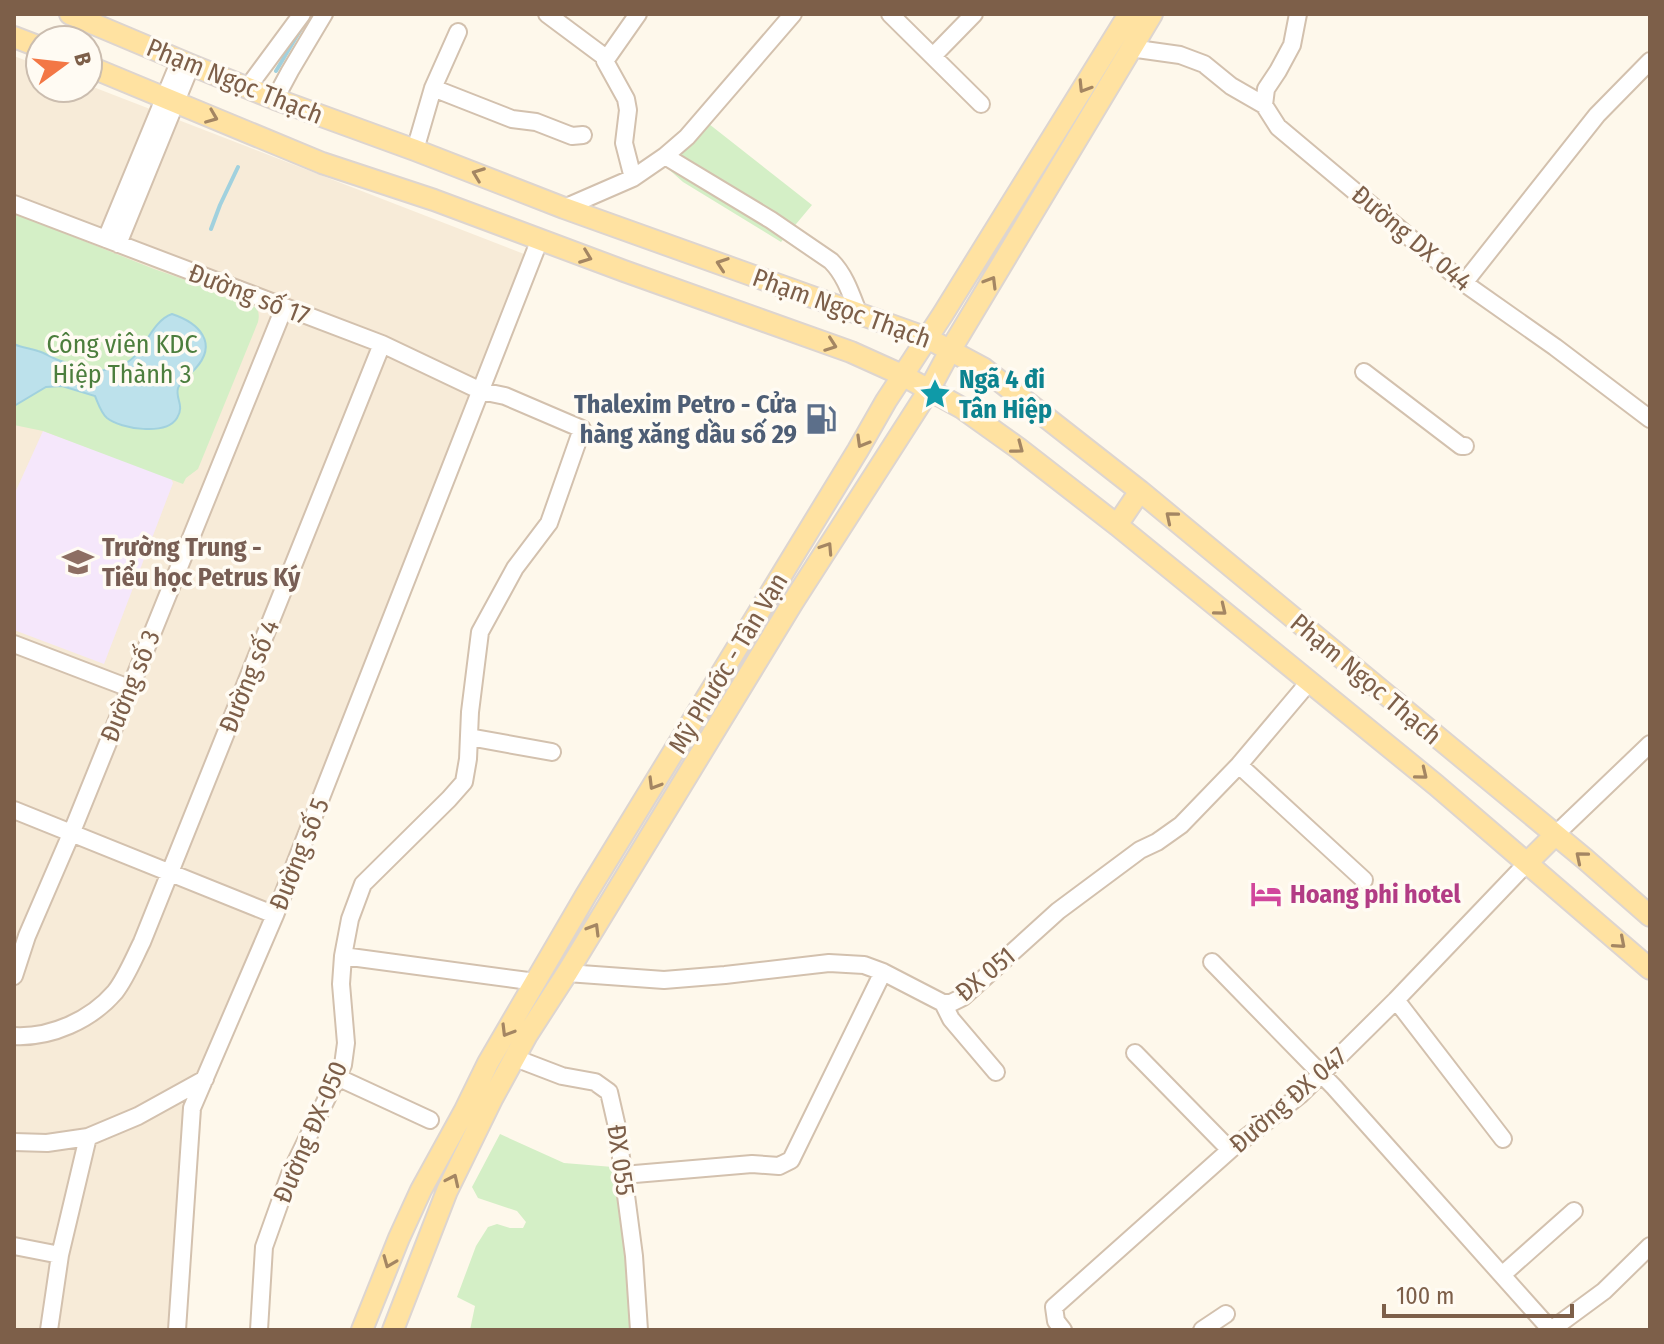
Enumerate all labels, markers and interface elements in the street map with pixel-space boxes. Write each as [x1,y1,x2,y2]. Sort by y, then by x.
north arrow [24,24,104,104]
street label: Phạm Ngọc Thạch [142,32,328,131]
text: B [68,50,97,68]
one-way arrow [1078,78,1093,92]
one-way arrow [204,107,218,124]
one-way arrow [472,167,486,184]
street label: Đường DX 044 [1345,179,1478,298]
one-way arrow [579,247,593,264]
street label: Đường số 17 [184,257,314,332]
one-way arrow [716,257,730,274]
street label: Phạm Ngọc Thạch [748,262,935,355]
one-way arrow [981,276,997,291]
park label: Công viên KDC Hiệp Thành 3 [46,329,198,390]
one-way arrow [823,335,837,352]
place label: Ngã 4 đi Tân Hiệp [959,364,1052,425]
place icon: Ngã 4 đi Tân Hiệp [918,377,952,411]
place label: Thalexim Petro - Cửa hàng xăng dầu số 29 [574,389,797,450]
fuel station icon: Thalexim Petro - Cửa hàng xăng dầu số 29 [804,402,838,436]
one-way arrow [857,434,872,448]
one-way arrow [1009,438,1023,452]
one-way arrow [1166,512,1181,527]
place label: Trường Trung - Tiểu học Petrus Ký [102,532,301,593]
one-way arrow [818,542,833,557]
school or university icon: Trường Trung - Tiểu học Petrus Ký [61,545,95,579]
street label: Mỹ Phước - Tân Vạn [662,567,795,759]
one-way arrow [1212,600,1226,615]
street label: Phạm Ngọc Thạch [1284,607,1447,751]
street label: Đường số 4 [213,615,286,737]
street label: Đường số 3 [94,626,167,747]
one-way arrow [1413,764,1428,779]
one-way arrow [649,775,664,789]
street label: Đường số 5 [263,794,336,915]
one-way arrow [1576,852,1591,867]
hotel icon: Hoang phi hotel [1249,877,1283,911]
place label: Hoang phi hotel [1290,879,1461,910]
one-way arrow [584,923,600,938]
one-way arrow [1610,933,1625,948]
street label: ĐX 051 [949,941,1021,1008]
one-way arrow [501,1022,517,1037]
street label: Đường ĐX 047 [1223,1041,1353,1160]
street label: Đường ĐX-050 [267,1057,354,1208]
street label: ĐX 055 [600,1123,641,1197]
one-way arrow [443,1173,459,1188]
one-way arrow [382,1254,399,1268]
scale bar [1384,1268,1572,1318]
text: 100 m [1396,1282,1454,1310]

